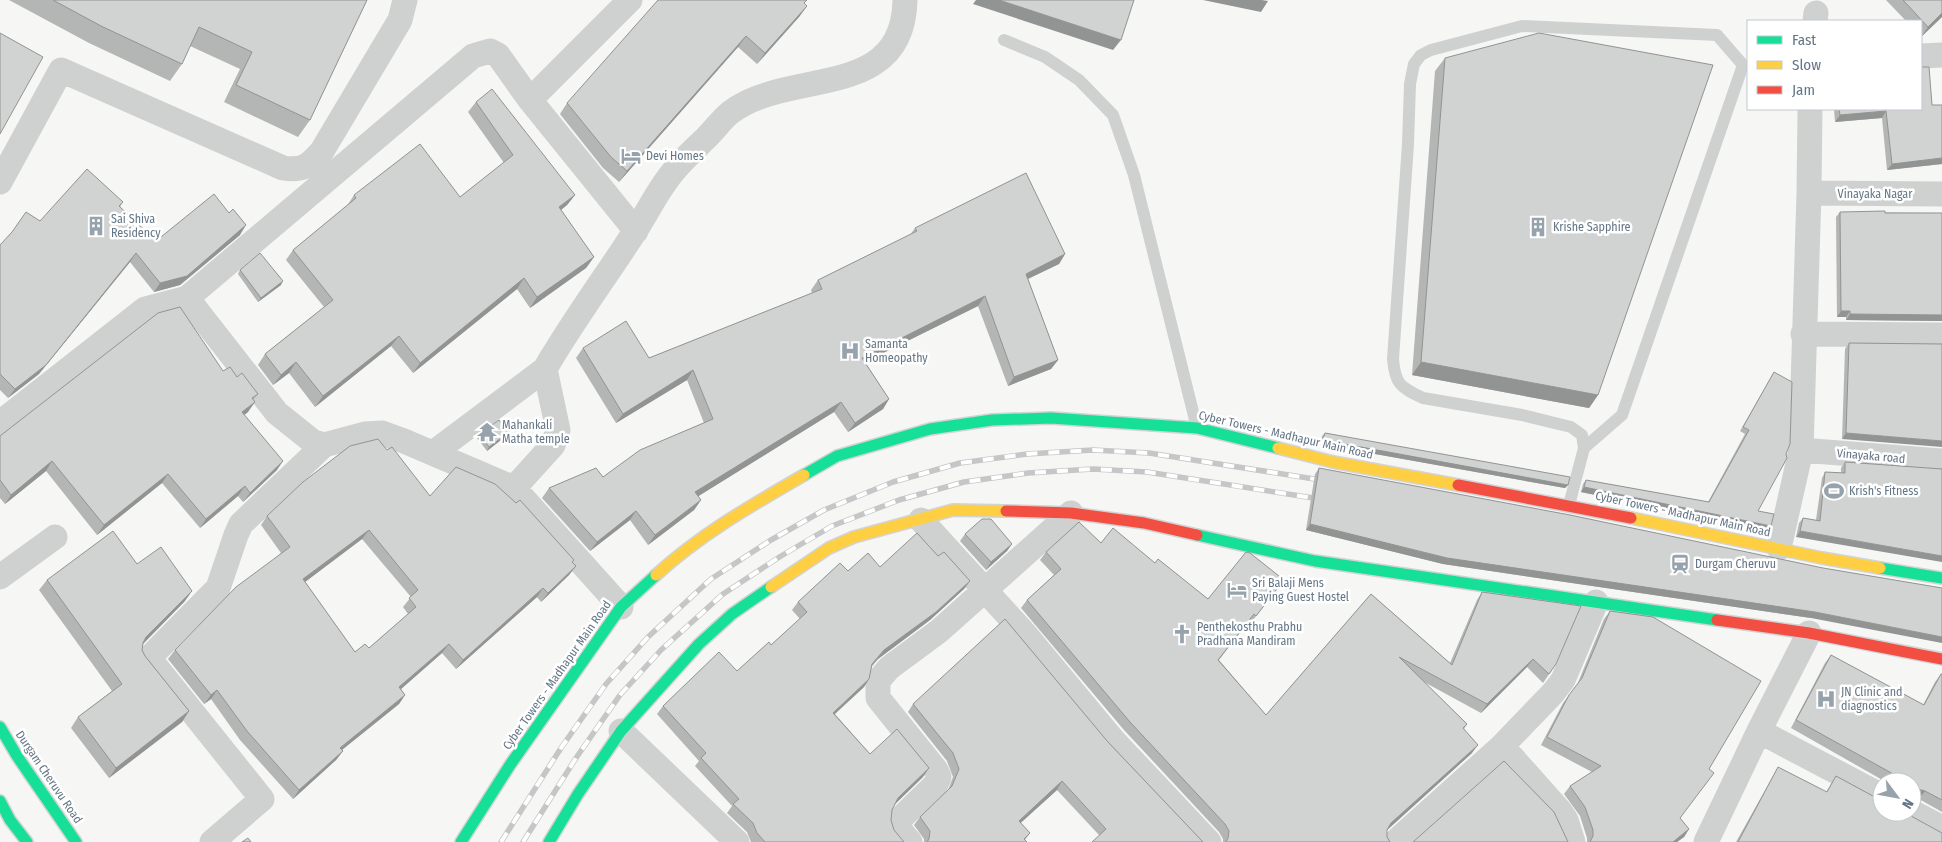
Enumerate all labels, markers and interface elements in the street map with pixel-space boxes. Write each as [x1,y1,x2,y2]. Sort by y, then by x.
legend [1747,20,1922,110]
text: Fast [1792,31,1816,49]
text: Slow [1792,56,1821,74]
text: Jam [1792,81,1815,99]
hotel icon: Devi Homes [620,145,642,167]
place label: Devi Homes [646,149,704,163]
street label: Vinayaka Nagar [1838,187,1913,201]
place label: Sai Shiva Residency [111,212,161,240]
building icon: Sai Shiva Residency [85,215,107,237]
building icon: Krishe Sapphire [1527,216,1549,238]
place label: Krishe Sapphire [1553,220,1631,234]
place label: Samanta Homeopathy [865,337,928,365]
hospital icon: Samanta Homeopathy [839,340,861,362]
street label: Cyber Towers - Madhapur Main Road [1197,408,1375,462]
place label: Mahankali Matha temple [502,418,570,446]
temple icon: Mahankali Matha temple [476,421,498,443]
street label: Vinayaka road [1836,446,1906,466]
sports icon: Krish's Fitness [1823,480,1845,502]
place label: Krish's Fitness [1849,484,1918,498]
street label: Cyber Towers - Madhapur Main Road [1594,489,1772,539]
station icon: Durgam Cheruvu [1669,553,1691,575]
place label: Durgam Cheruvu [1695,557,1776,571]
place label: Sri Balaji Mens Paying Guest Hostel [1252,576,1349,604]
hotel icon: Sri Balaji Mens Paying Guest Hostel [1226,579,1248,601]
street label: Cyber Towers - Madhapur Main Road [500,598,614,752]
place label: Penthekosthu Prabhu Pradhana Mandiram [1197,620,1302,648]
church icon: Penthekosthu Prabhu Pradhana Mandiram [1171,623,1193,645]
place label: JN Clinic and diagnostics [1841,685,1903,713]
hospital icon: JN Clinic and diagnostics [1815,688,1837,710]
street label: Durgam Cheruvu Road [13,728,85,826]
north arrow [1872,772,1922,822]
text: N [1898,796,1917,812]

